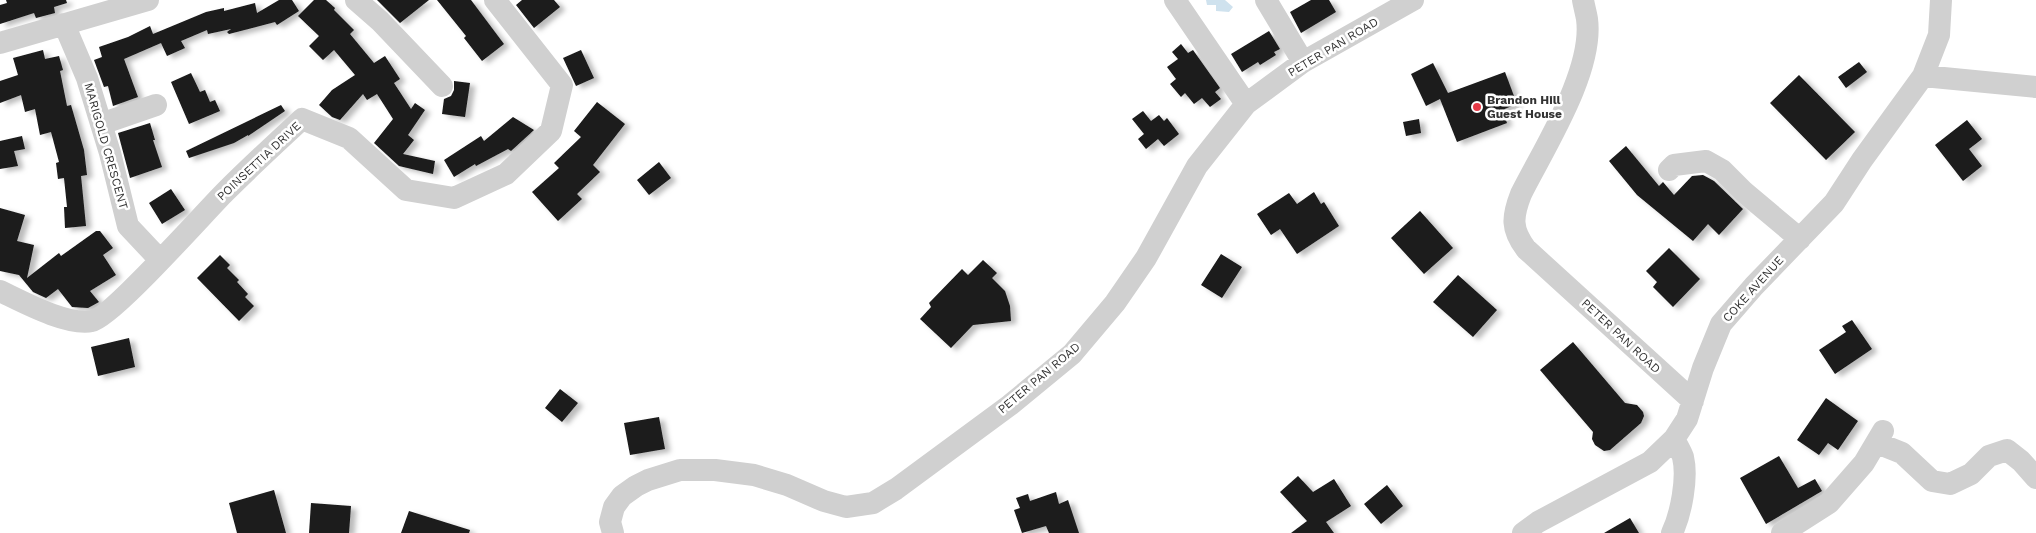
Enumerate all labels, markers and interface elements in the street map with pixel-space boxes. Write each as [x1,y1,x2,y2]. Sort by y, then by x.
street label: PETER PAN ROAD [1285,15,1381,79]
street label: MARIGOLD CRESCENT [81,81,131,211]
place label: Brandon Hill Guest House [1487,93,1562,121]
marker: Brandon Hill Guest House [1471,101,1483,113]
street label: POINSETTIA DRIVE [214,118,304,203]
street label: COKE AVENUE [1720,253,1787,325]
street label: PETER PAN ROAD [1579,296,1663,376]
street label: PETER PAN ROAD [995,340,1083,416]

